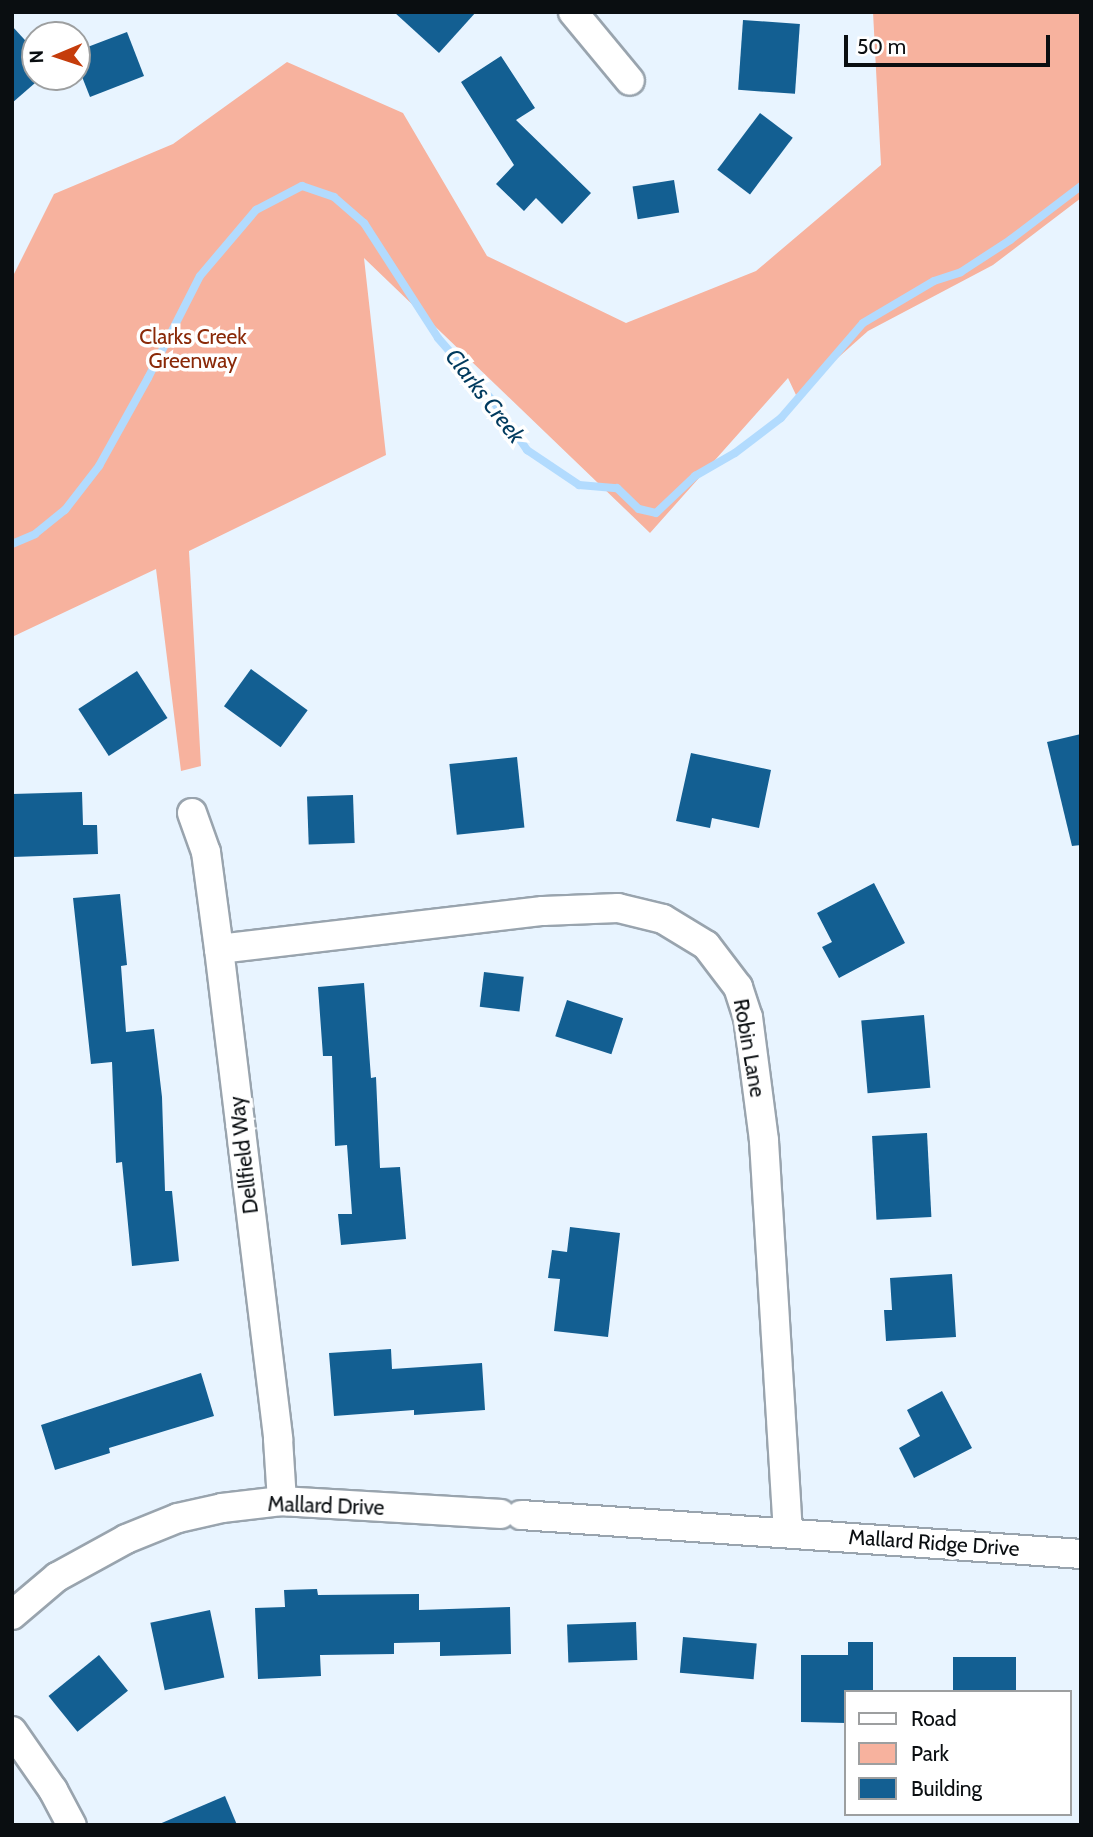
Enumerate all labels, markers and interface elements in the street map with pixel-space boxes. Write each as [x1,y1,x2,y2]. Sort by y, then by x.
north arrow [21,21,91,91]
scale bar [848,21,1054,65]
text: 50 m [857,34,906,59]
text: N [25,50,48,64]
park label: Clarks Creek Greenway [139,324,247,374]
water label: Clarks Creek [440,343,530,449]
street label: Robin Lane [728,997,770,1099]
street label: Dellfield Way [224,1095,264,1215]
street label: Mallard Drive [267,1491,385,1521]
street label: Mallard Ridge Drive [848,1524,1020,1562]
legend [844,1690,1072,1816]
text: Road [911,1706,957,1731]
text: Park [911,1741,949,1766]
text: Building [911,1776,982,1801]

